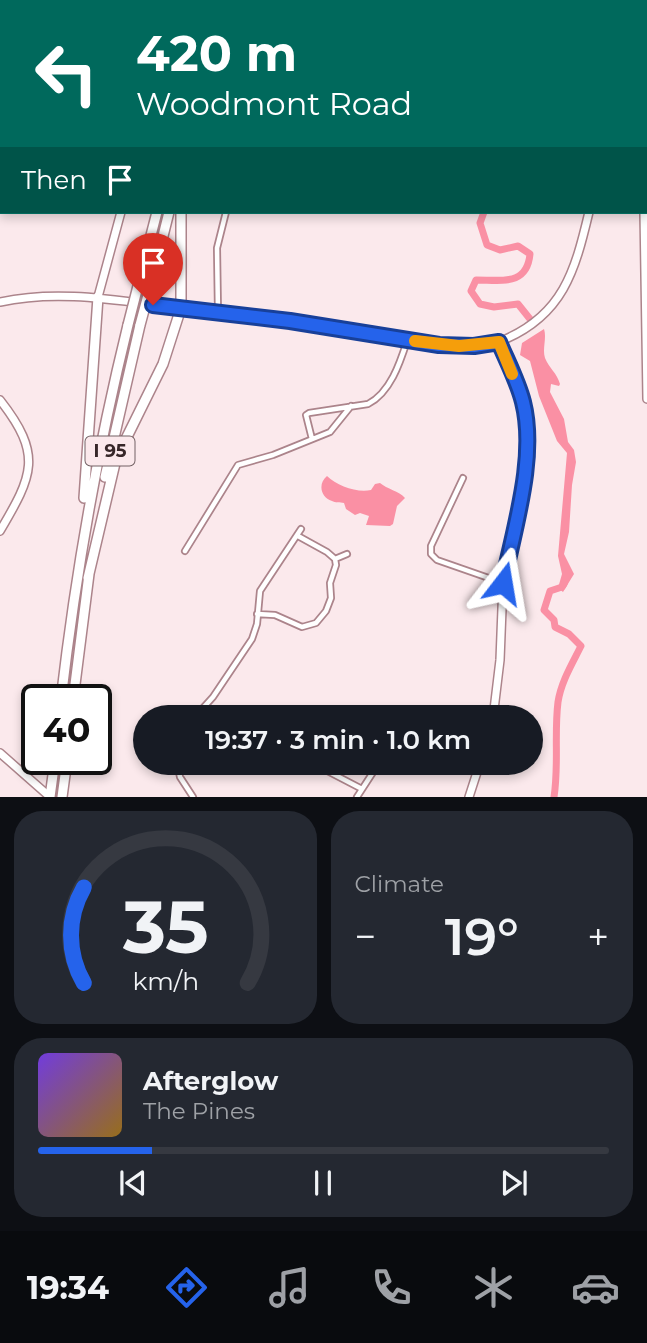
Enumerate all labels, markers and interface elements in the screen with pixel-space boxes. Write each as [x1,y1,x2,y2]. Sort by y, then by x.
text: 420 m [136,24,297,83]
icon: left [21,28,112,119]
text: Woodmont Road [136,84,412,123]
icon: arrive [101,161,139,199]
text: Then [21,164,87,196]
pin [123,233,183,305]
icon: arrive [134,244,172,282]
road number: I 95 [86,436,134,466]
position arrow [466,546,540,620]
speed limit sign: 40 [21,684,112,775]
text: 19:37 · 3 min · 1.0 km [205,724,471,756]
text: Climate [355,870,444,898]
text: 35 [121,884,208,972]
text: 19° [445,905,519,968]
text: − [355,913,376,960]
text: + [587,913,609,960]
text: km/h [132,966,199,996]
text: Afterglow [143,1065,278,1097]
text: The Pines [143,1097,255,1125]
icon: previous [114,1164,152,1202]
icon: pause [304,1164,342,1202]
icon: next [495,1164,533,1202]
icon: directions [162,1263,211,1312]
icon: music [265,1263,314,1312]
icon: phone [367,1263,416,1312]
icon: climate [469,1263,518,1312]
icon: car [571,1263,620,1312]
text: 19:34 [27,1268,109,1307]

